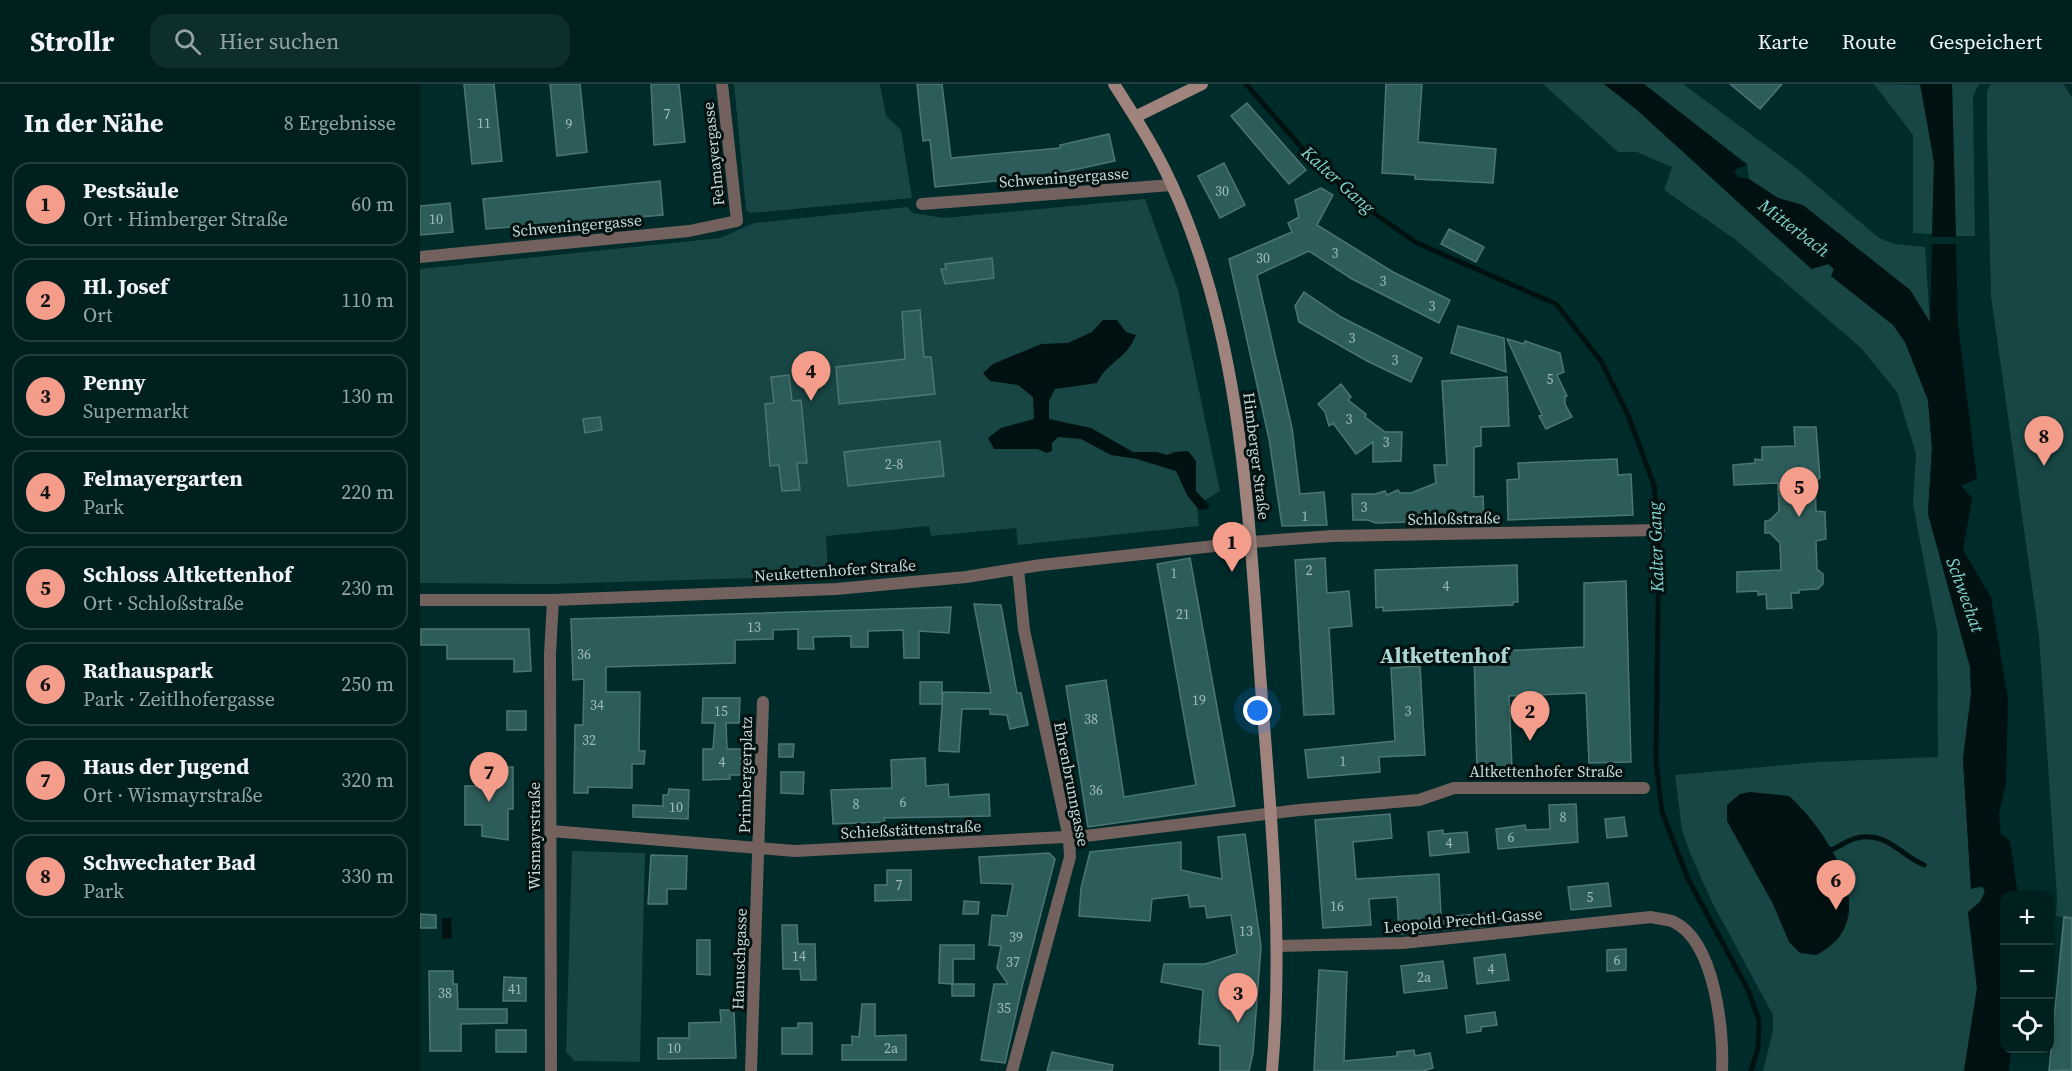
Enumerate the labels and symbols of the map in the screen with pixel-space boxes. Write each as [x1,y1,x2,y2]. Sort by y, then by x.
street label: Felmayergasse [697,101,729,207]
house number: 7 [664,104,671,124]
house number: 11 [477,113,491,133]
house number: 9 [566,114,573,134]
water label: Kalter Gang [1296,139,1381,220]
street label: Schweningergasse [998,161,1130,193]
house number: 30 [1215,181,1229,201]
water label: Mitterbach [1753,192,1835,263]
street label: Schweningergasse [511,208,643,242]
house number: 10 [429,209,443,229]
house number: 3 [1332,243,1339,263]
house number: 30 [1256,248,1270,268]
house number: 3 [1380,271,1387,291]
house number: 3 [1429,296,1436,316]
house number: 3 [1349,328,1356,348]
house number: 3 [1392,350,1399,370]
pin: 4 [792,352,830,401]
house number: 5 [1547,369,1554,389]
street label: Himberger Straße [1238,391,1276,521]
house number: 3 [1346,409,1353,429]
pin: 8 [2024,416,2064,466]
house number: 3 [1383,432,1390,452]
house number: 2-8 [885,454,903,474]
pin: 5 [1780,468,1818,517]
house number: 3 [1361,497,1368,517]
water label: Kalter Gang [1641,500,1670,594]
house number: 1 [1302,506,1309,526]
street label: Schloßstraße [1407,506,1501,530]
pin: 1 [1212,522,1252,572]
street label: Neukettenhofer Straße [753,553,917,587]
water label: Schwechat [1940,554,1991,637]
house number: 2 [1306,560,1313,580]
house number: 1 [1171,563,1178,583]
house number: 4 [1443,576,1450,596]
house number: 21 [1176,604,1190,624]
house number: 13 [747,617,761,637]
district label: Altkettenhof [1380,640,1511,670]
house number: 36 [577,644,591,664]
house number: 19 [1192,690,1206,710]
pin: 2 [1510,692,1550,741]
house number: 34 [590,695,604,715]
your location [1243,696,1272,725]
house number: 15 [714,701,728,721]
house number: 3 [1405,701,1412,721]
house number: 38 [1084,709,1098,729]
street label: Primbergerplatz [733,716,757,834]
street label: Ehrenbrunngasse [1049,720,1095,848]
house number: 32 [582,730,596,750]
house number: 1 [1340,751,1347,771]
pin: 7 [470,752,508,802]
house number: 4 [719,752,726,772]
street label: Altkettenhofer Straße [1469,760,1623,782]
house number: 36 [1089,780,1103,800]
street label: Wismayrstraße [523,782,545,890]
house number: 6 [900,792,907,812]
house number: 8 [853,794,860,814]
house number: 10 [669,797,683,817]
house number: 8 [1560,807,1567,827]
street label: Schießstättenstraße [840,814,982,844]
house number: 6 [1508,827,1515,847]
house number: 4 [1446,833,1453,853]
pin: 6 [1816,860,1856,910]
house number: 7 [896,875,903,895]
house number: 5 [1587,887,1594,907]
house number: 16 [1330,896,1344,916]
street label: Leopold Prechtl-Gasse [1383,902,1543,938]
street label: Hanuschgasse [726,908,752,1010]
house number: 13 [1239,921,1253,941]
house number: 39 [1009,927,1023,947]
house number: 14 [792,946,806,966]
house number: 6 [1614,950,1621,970]
house number: 37 [1006,952,1020,972]
house number: 4 [1488,959,1495,979]
house number: 2a [1417,967,1432,987]
pin: 3 [1218,974,1258,1023]
house number: 41 [508,979,522,999]
house number: 38 [438,983,452,1003]
house number: 35 [997,998,1011,1018]
house number: 10 [667,1038,681,1058]
house number: 2a [884,1038,899,1058]

